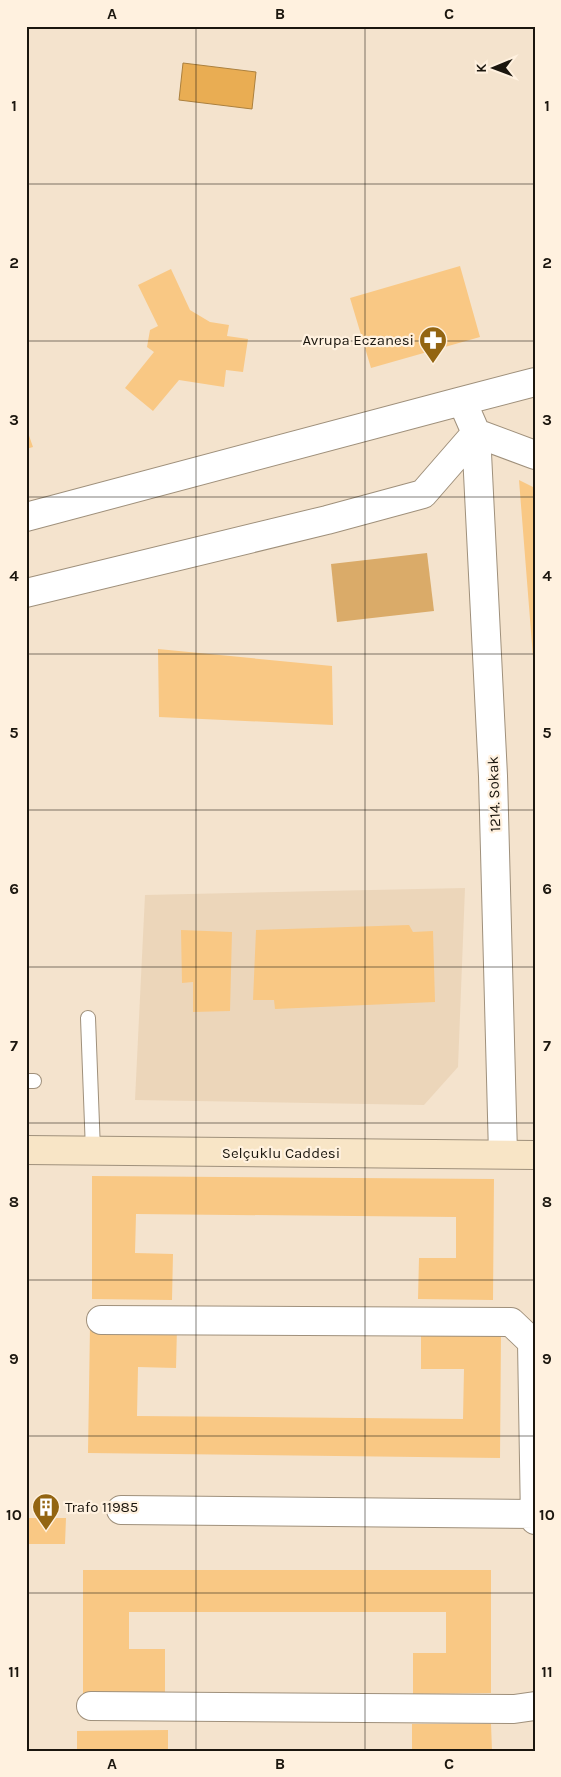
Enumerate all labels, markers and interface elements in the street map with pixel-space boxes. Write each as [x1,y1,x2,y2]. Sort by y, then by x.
text: A [107,4,117,23]
text: B [275,4,285,23]
text: C [444,4,454,23]
north arrow [468,42,518,92]
text: K [473,63,490,73]
text: 1 [11,96,17,115]
text: 1 [544,96,550,115]
text: 2 [9,253,19,272]
text: 2 [542,253,552,272]
pharmacy icon: Avrupa Eczanesi [418,325,448,364]
place label: Avrupa Eczanesi [302,331,414,349]
text: 3 [9,410,19,429]
text: 3 [542,410,552,429]
text: 4 [9,566,19,585]
text: 4 [542,566,552,585]
text: 5 [9,723,19,742]
text: 5 [542,723,552,742]
street label: 1214. Sokak [484,756,504,832]
text: 6 [9,879,19,898]
text: 6 [542,879,552,898]
text: 7 [10,1036,18,1055]
text: 7 [543,1036,551,1055]
street label: Selçuklu Caddesi [222,1144,340,1162]
text: 8 [9,1192,19,1211]
text: 8 [542,1192,552,1211]
text: 9 [9,1349,19,1368]
text: 9 [542,1349,552,1368]
building icon: Trafo 11985 [31,1492,61,1531]
place label: Trafo 11985 [65,1498,138,1516]
text: 10 [6,1505,22,1524]
text: 10 [539,1505,555,1524]
text: 11 [8,1662,20,1681]
text: 11 [541,1662,553,1681]
text: A [107,1754,117,1773]
text: B [275,1754,285,1773]
text: C [444,1754,454,1773]

